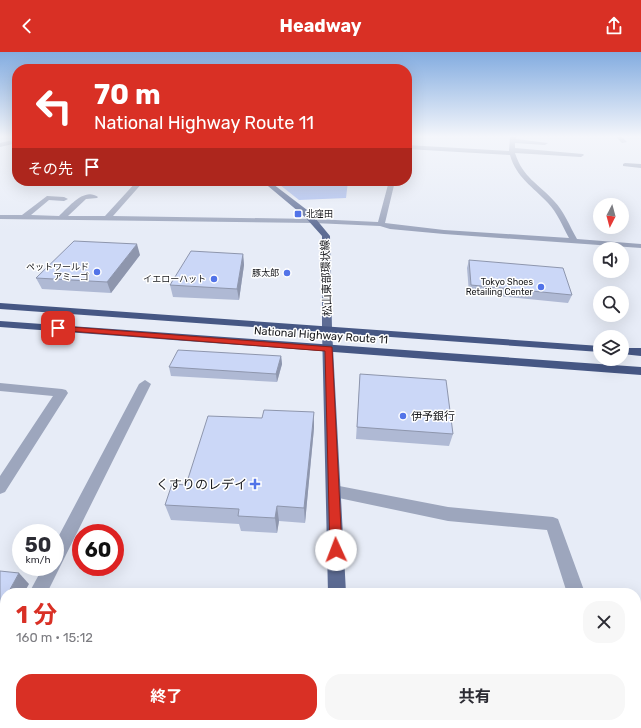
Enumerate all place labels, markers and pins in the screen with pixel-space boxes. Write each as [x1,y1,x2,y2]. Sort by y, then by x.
marker: 北窪田 [293,209,303,219]
place label: 北窪田 [306,209,333,219]
place label: ペットワールド アミーゴ [26,262,89,282]
marker: ペットワールド アミーゴ [92,267,102,277]
place label: 豚太郎 [252,268,279,278]
marker: 豚太郎 [282,268,292,278]
place label: イエローハット [143,274,206,284]
marker: イエローハット [209,274,219,284]
place label: Tokyo Shoes Retailing Center [466,277,534,297]
marker: Tokyo Shoes Retailing Center [536,282,546,292]
pin [41,311,75,345]
place label: 伊予銀行 [411,410,455,423]
marker: 伊予銀行 [398,411,408,421]
place label: くすりのレデイ [156,477,247,492]
marker: くすりのレデイ [250,479,260,489]

